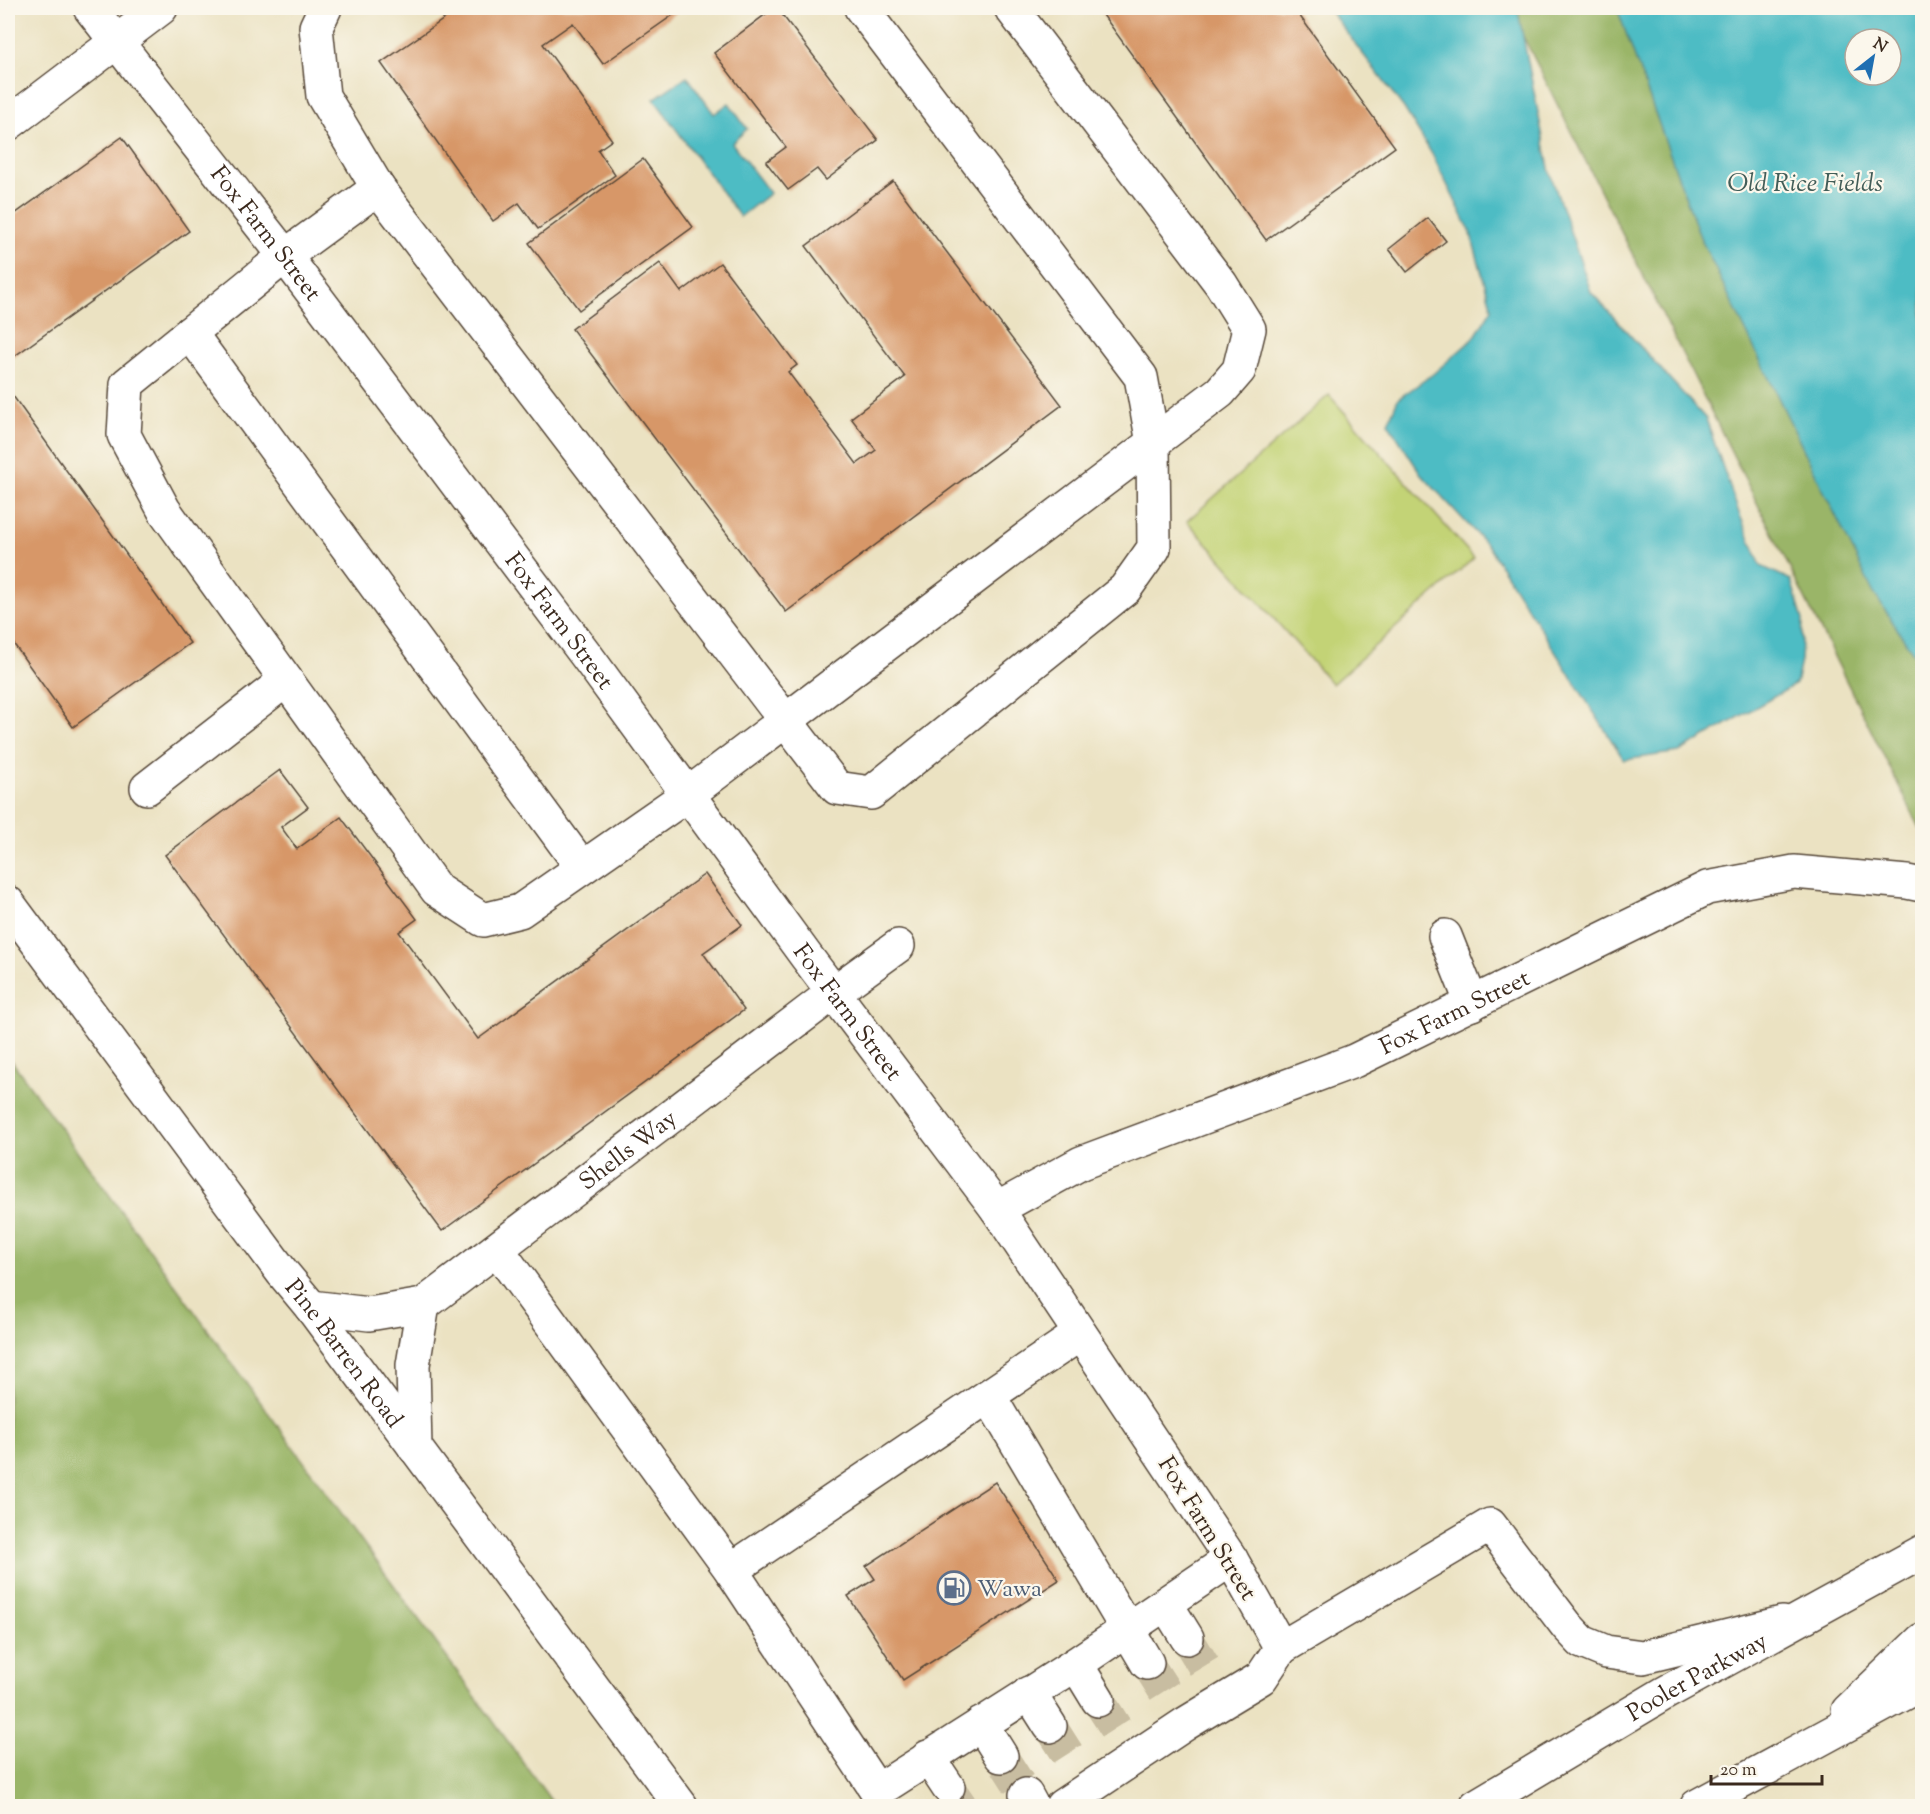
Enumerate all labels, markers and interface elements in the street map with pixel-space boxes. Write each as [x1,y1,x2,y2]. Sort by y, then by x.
north arrow [1843,27,1903,87]
text: N [1868,33,1891,60]
street label: Fox Farm Street [201,159,329,309]
water label: Old Rice Fields [1727,166,1883,203]
street label: Fox Farm Street [495,546,621,697]
street label: Fox Farm Street [784,937,909,1089]
street label: Fox Farm Street [1374,962,1536,1065]
street label: Shells Way [572,1103,685,1199]
street label: Pine Barren Road [276,1272,410,1436]
street label: Fox Farm Street [1149,1451,1264,1607]
fuel station icon: Wawa [936,1570,972,1606]
place label: Wawa [977,1573,1042,1607]
street label: Pooler Parkway [1621,1625,1774,1731]
scale bar [1711,1748,1822,1786]
text: 20 m [1720,1758,1757,1784]

